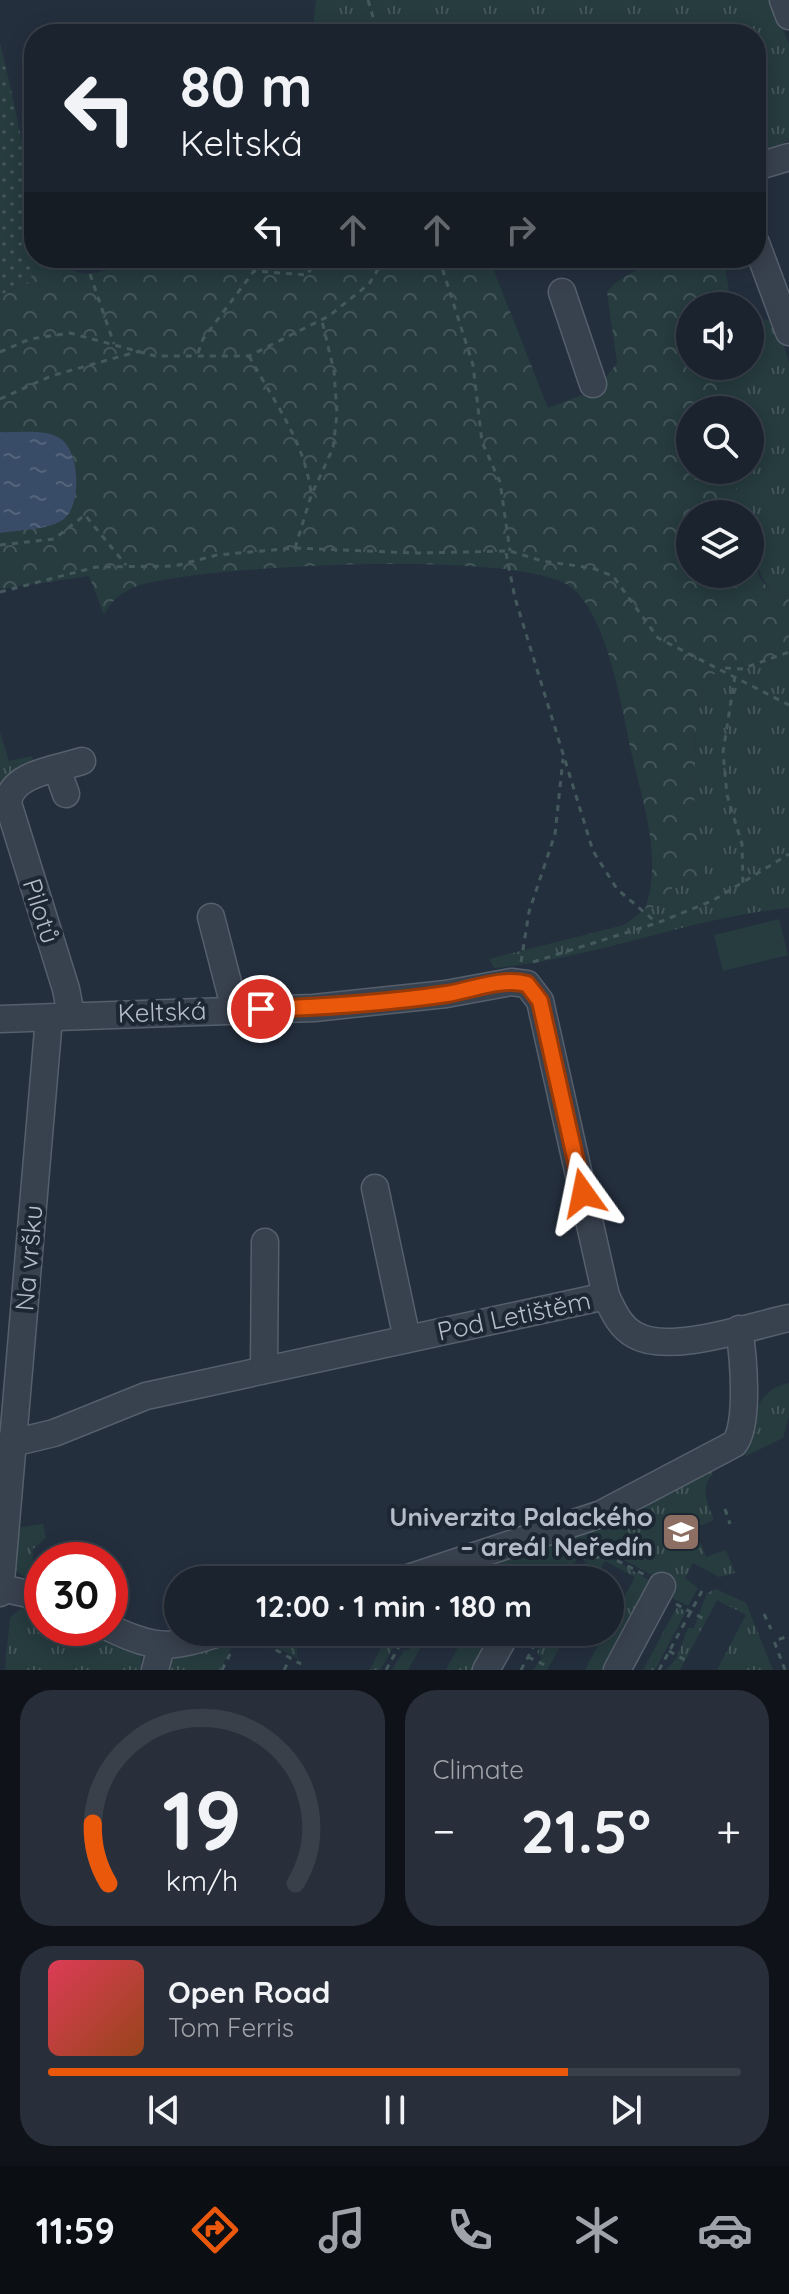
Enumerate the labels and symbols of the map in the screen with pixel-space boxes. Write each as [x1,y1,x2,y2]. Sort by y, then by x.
street label: Pilotů [16,874,67,947]
pin [227,975,295,1043]
street label: Keltská [117,993,207,1030]
position arrow [541,1151,625,1235]
street label: Na vršku [7,1204,50,1312]
street label: Pod Letištěm [434,1283,594,1348]
place label: Univerzita Palackého – areál Neředín [389,1500,653,1563]
school or university icon: Univerzita Palackého – areál Neředín [660,1511,702,1553]
speed limit sign: 30 [24,1542,128,1646]

